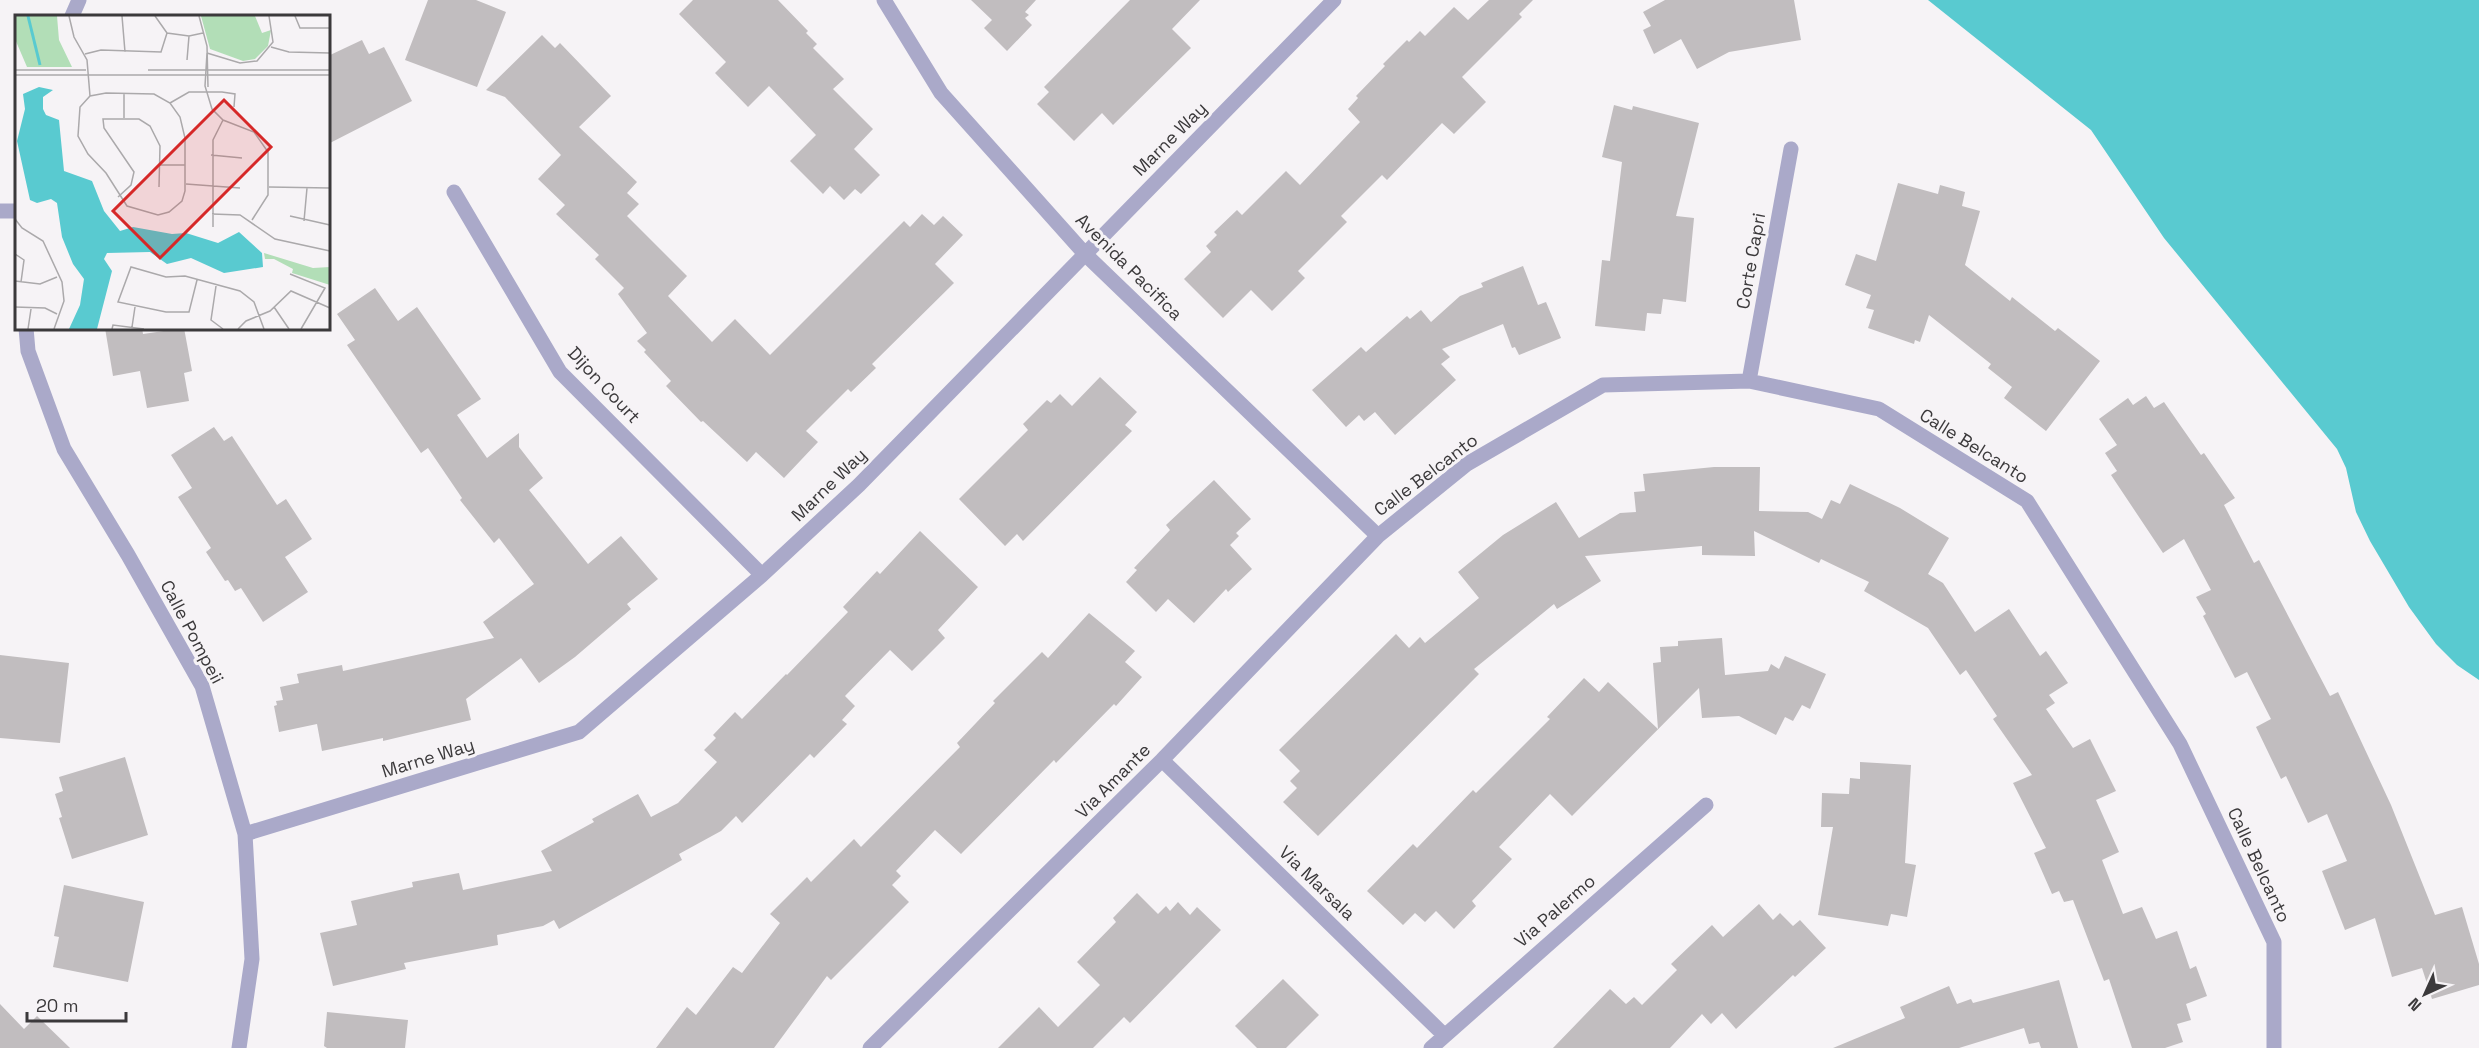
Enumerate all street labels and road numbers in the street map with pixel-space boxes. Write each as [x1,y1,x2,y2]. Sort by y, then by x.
street label: Marne Way [1128,97,1212,181]
street label: Avenida Pacifica [1071,208,1188,325]
street label: Corte Capri [1731,211,1770,311]
street label: Dijon Court [563,342,646,428]
street label: Calle Belcanto [1916,403,2033,488]
street label: Calle Belcanto [1369,428,1482,521]
street label: Marne Way [786,443,871,526]
street label: Calle Pompeii [155,576,229,688]
street label: Marne Way [379,733,477,782]
street label: Via Amante [1070,738,1155,823]
street label: Calle Belcanto [2223,804,2296,926]
street label: Via Marsala [1274,840,1360,925]
street label: Via Palermo [1509,869,1600,952]

